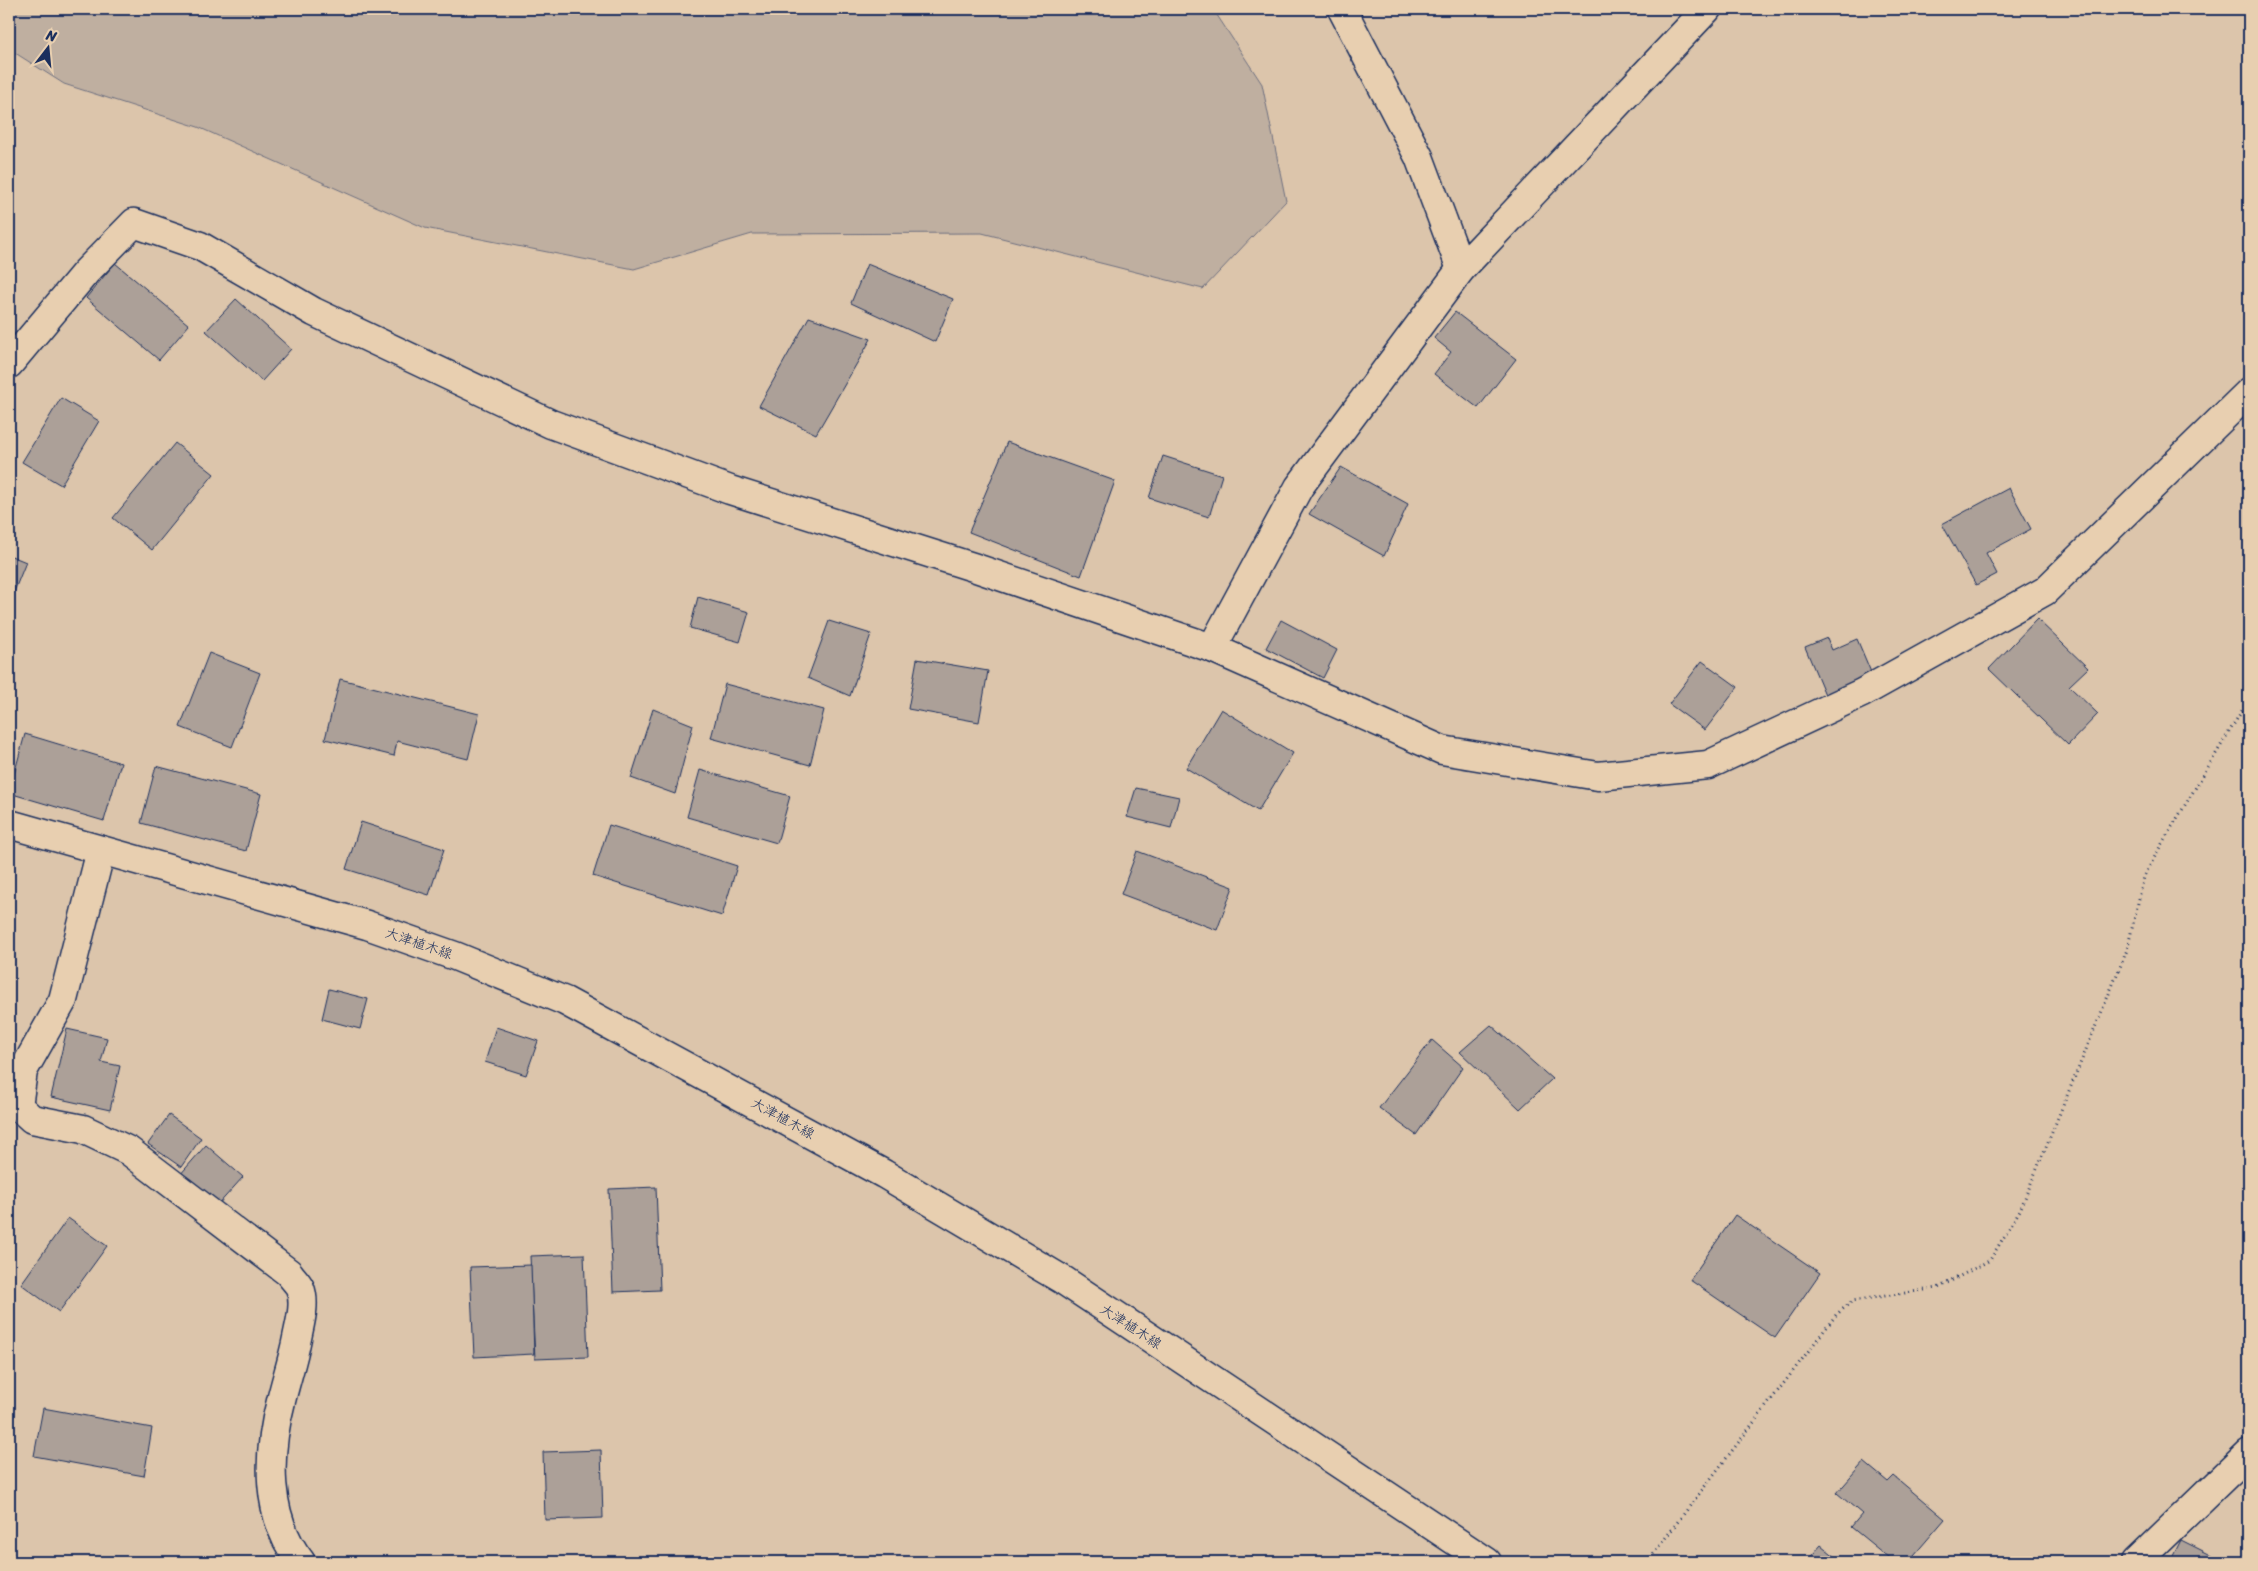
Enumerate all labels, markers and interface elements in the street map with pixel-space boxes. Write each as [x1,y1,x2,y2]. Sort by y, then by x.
north arrow [22,22,72,72]
text: N [42,22,60,49]
street label: 大津植木線 [382,920,456,967]
street label: 大津植木線 [746,1091,819,1146]
street label: 大津植木線 [1095,1297,1167,1356]

